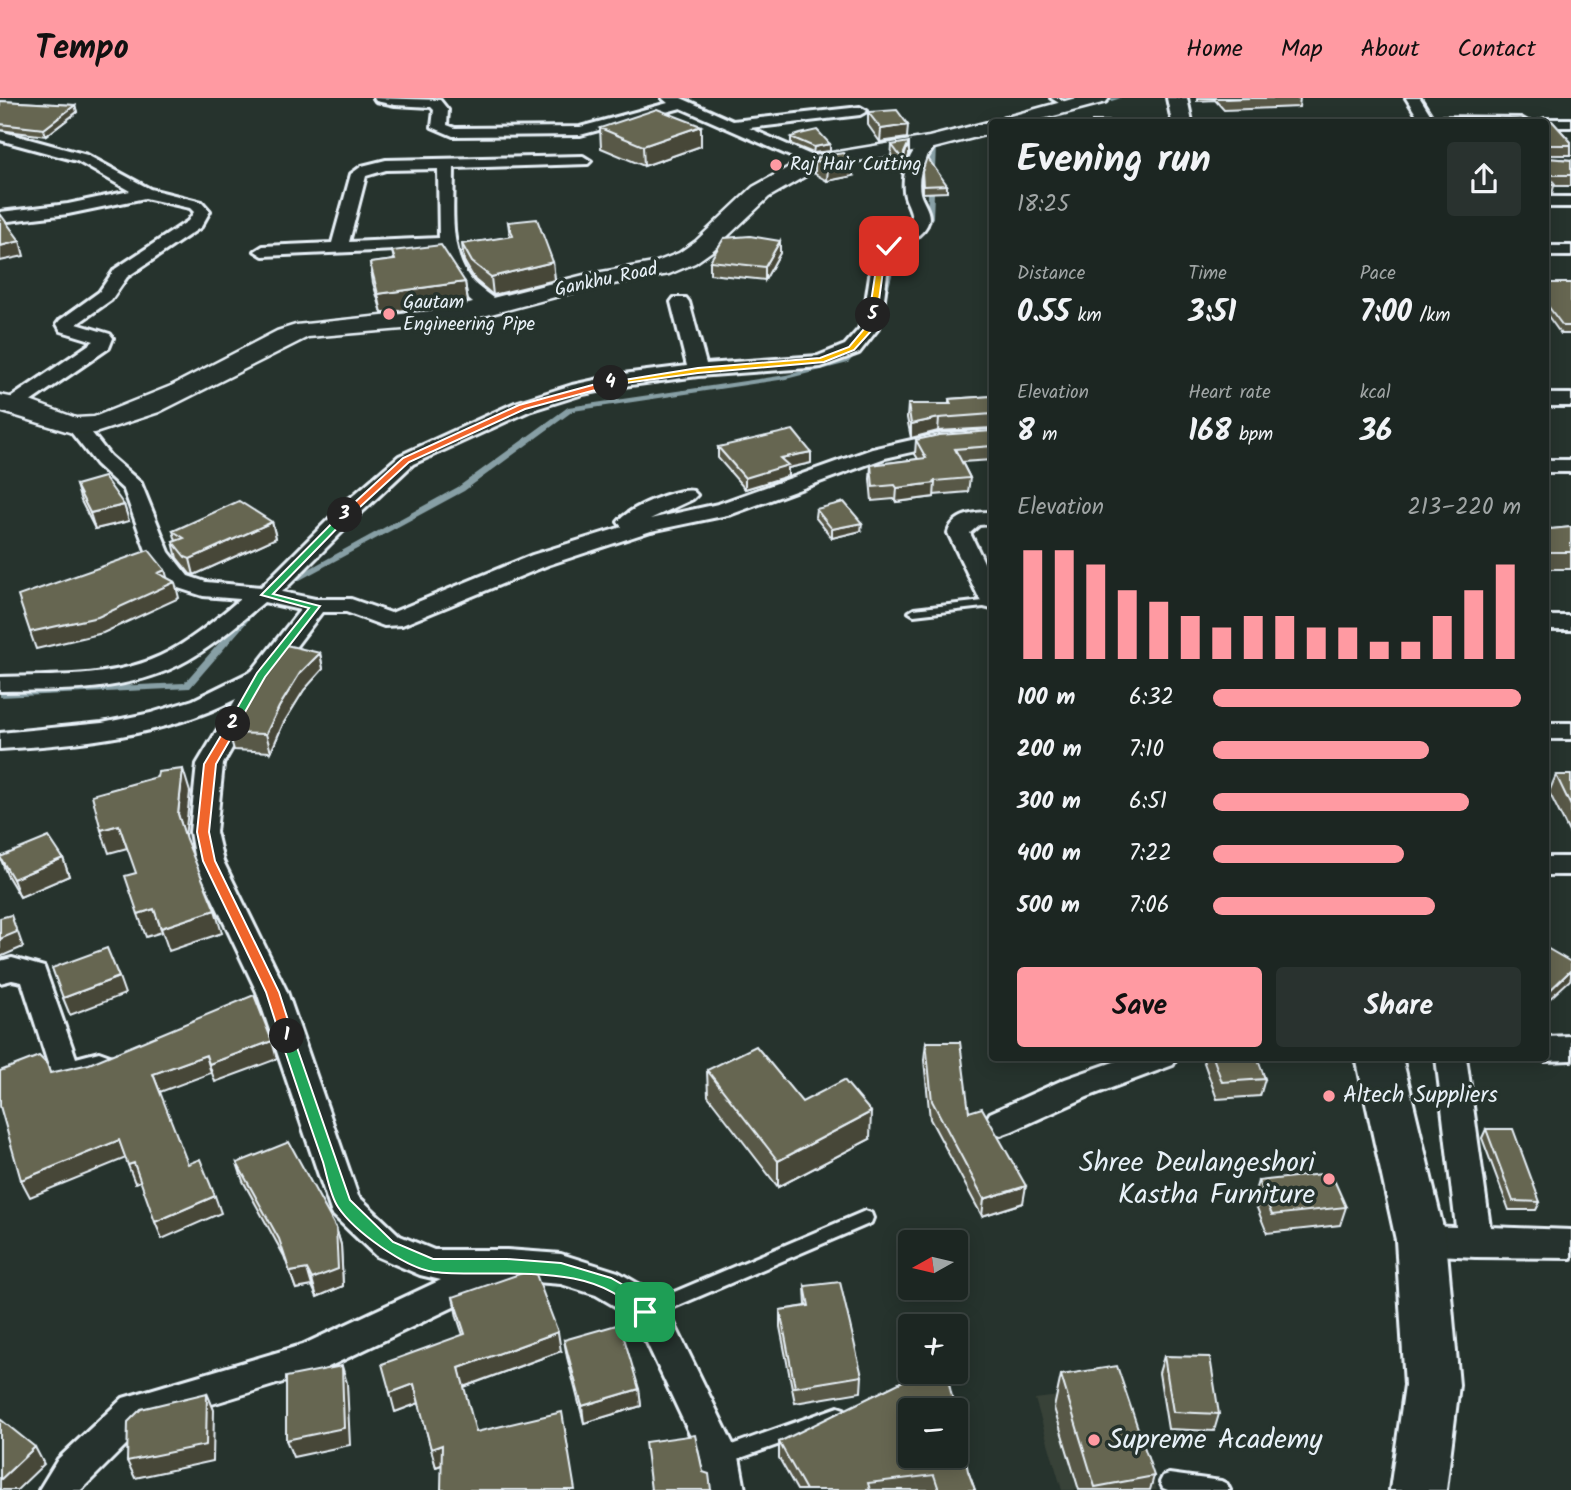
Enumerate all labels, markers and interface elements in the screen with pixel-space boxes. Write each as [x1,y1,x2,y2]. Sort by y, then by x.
text: Tempo [35,23,129,76]
text: Home [1186,30,1243,69]
text: Map [1281,30,1323,69]
text: About [1361,30,1419,69]
text: Contact [1457,30,1536,69]
text: Evening run [1017,131,1211,191]
button: share [1447,142,1521,216]
place label: Raj Hair Cutting [790,150,921,180]
marker: Raj Hair Cutting [768,157,784,173]
text: 18:25 [1017,187,1069,223]
pin [859,216,919,276]
icon: check [870,227,908,265]
street label: Gankhu Road [552,254,661,306]
text: Distance [1017,259,1085,289]
text: Time [1188,259,1227,289]
text: Pace [1360,259,1396,289]
place label: Gautam Engineering Pipe [403,288,536,340]
text: 0.55 [1017,289,1070,337]
text: 3:51 [1188,289,1236,337]
text: 7:00 [1360,289,1412,337]
pin: 5 [856,298,890,332]
text: 5 [868,299,877,329]
text: km [1070,301,1102,331]
text: /km [1412,301,1450,331]
marker: Gautam Engineering Pipe [381,306,397,322]
pin: 4 [594,366,628,400]
text: 4 [605,367,616,397]
text: Elevation [1017,378,1089,408]
text: Heart rate [1188,378,1271,408]
text: kcal [1360,378,1391,408]
text: 8 [1017,408,1035,456]
text: 168 [1188,408,1231,456]
text: 36 [1360,408,1392,456]
text: m [1035,420,1057,450]
text: bpm [1231,420,1273,450]
text: Elevation [1017,490,1104,526]
text: 213–220 m [1407,490,1521,526]
pin: 3 [328,498,362,532]
text: 3 [339,499,350,529]
text: 100 m [1017,680,1075,716]
text: 6:32 [1129,680,1174,716]
pin: 2 [216,706,250,742]
text: 2 [227,708,238,738]
text: 200 m [1017,732,1082,768]
text: 7:10 [1129,732,1164,768]
text: 300 m [1017,784,1081,820]
text: 6:51 [1129,784,1167,820]
text: 400 m [1017,836,1081,872]
text: 7:22 [1129,836,1172,872]
text: 500 m [1017,888,1080,924]
text: 7:06 [1129,888,1170,924]
button: Save [1017,967,1262,1047]
button: Share [1276,967,1521,1047]
pin: 1 [270,1018,304,1054]
text: 1 [284,1020,289,1050]
place label: Altech Suppliers [1343,1078,1498,1114]
marker: Altech Suppliers [1321,1088,1337,1104]
place label: Shree Deulangeshori Kastha Furniture [1079,1141,1316,1218]
marker: Shree Deulangeshori Kastha Furniture [1321,1171,1337,1187]
north arrow [898,1230,968,1300]
map controls [898,1230,968,1468]
pin [615,1282,675,1342]
icon: arrive [626,1293,664,1331]
button: + [898,1314,968,1384]
button: − [898,1398,968,1468]
place label: Supreme Academy [1108,1418,1323,1463]
marker: Supreme Academy [1086,1432,1102,1448]

